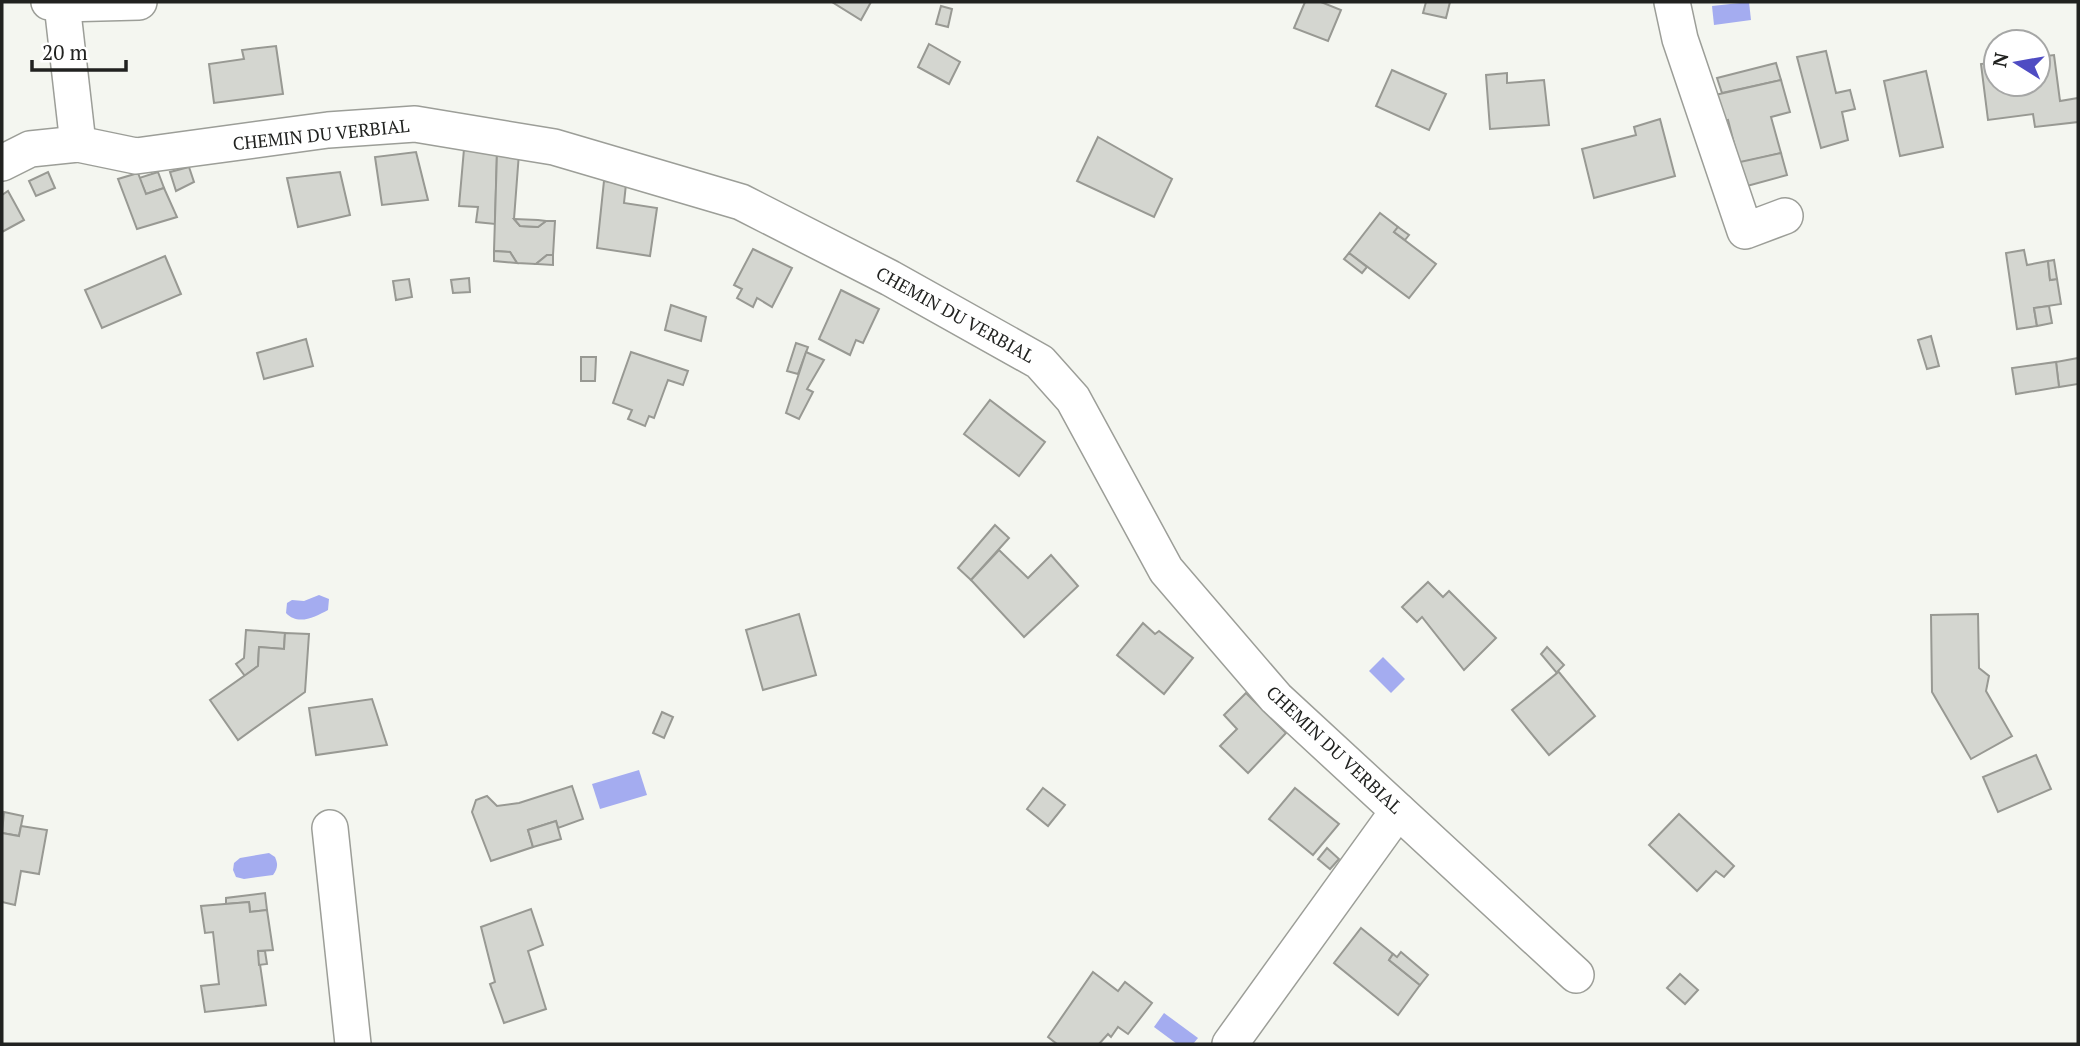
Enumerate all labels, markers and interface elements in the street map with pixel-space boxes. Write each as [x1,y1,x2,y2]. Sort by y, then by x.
scale bar [32,28,126,72]
north arrow [1982,28,2052,98]
text: 20 m [42,38,88,66]
text: N [1986,50,2014,69]
street label: CHEMIN DU VERBIAL [232,113,410,155]
street label: CHEMIN DU VERBIAL [872,261,1039,368]
street label: CHEMIN DU VERBIAL [1262,680,1408,819]

